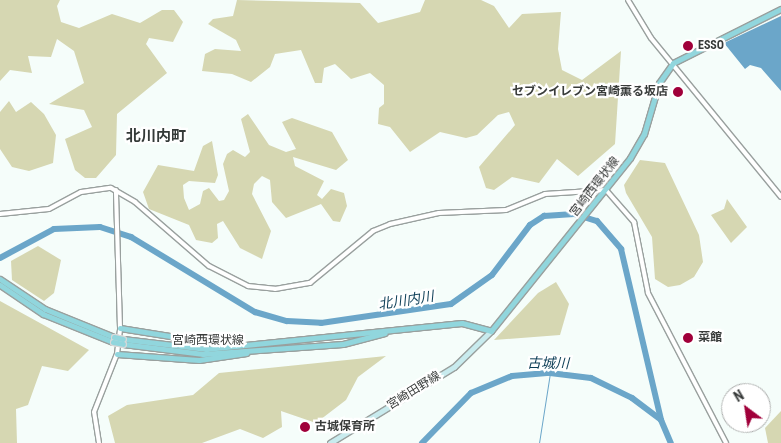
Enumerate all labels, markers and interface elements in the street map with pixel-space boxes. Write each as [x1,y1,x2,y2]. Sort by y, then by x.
place label: ESSO [698,39,724,53]
marker: ESSO [682,40,694,52]
place label: セブンイレブン宮崎薫る坂店 [512,85,668,99]
marker: セブンイレブン宮崎薫る坂店 [672,86,684,98]
district label: 北川内町 [126,128,186,146]
street label: 宮崎西環状線 [567,154,623,220]
water label: 北川内川 [377,287,435,313]
place label: 菜館 [698,331,722,345]
marker: 菜館 [682,332,694,344]
street label: 宮崎西環状線 [172,334,244,348]
water label: 古城川 [527,354,569,372]
street label: 宮崎田野線 [385,369,443,413]
north arrow [721,383,771,433]
text: N [731,387,747,405]
place label: 古城保育所 [315,420,375,434]
marker: 古城保育所 [299,421,311,433]

